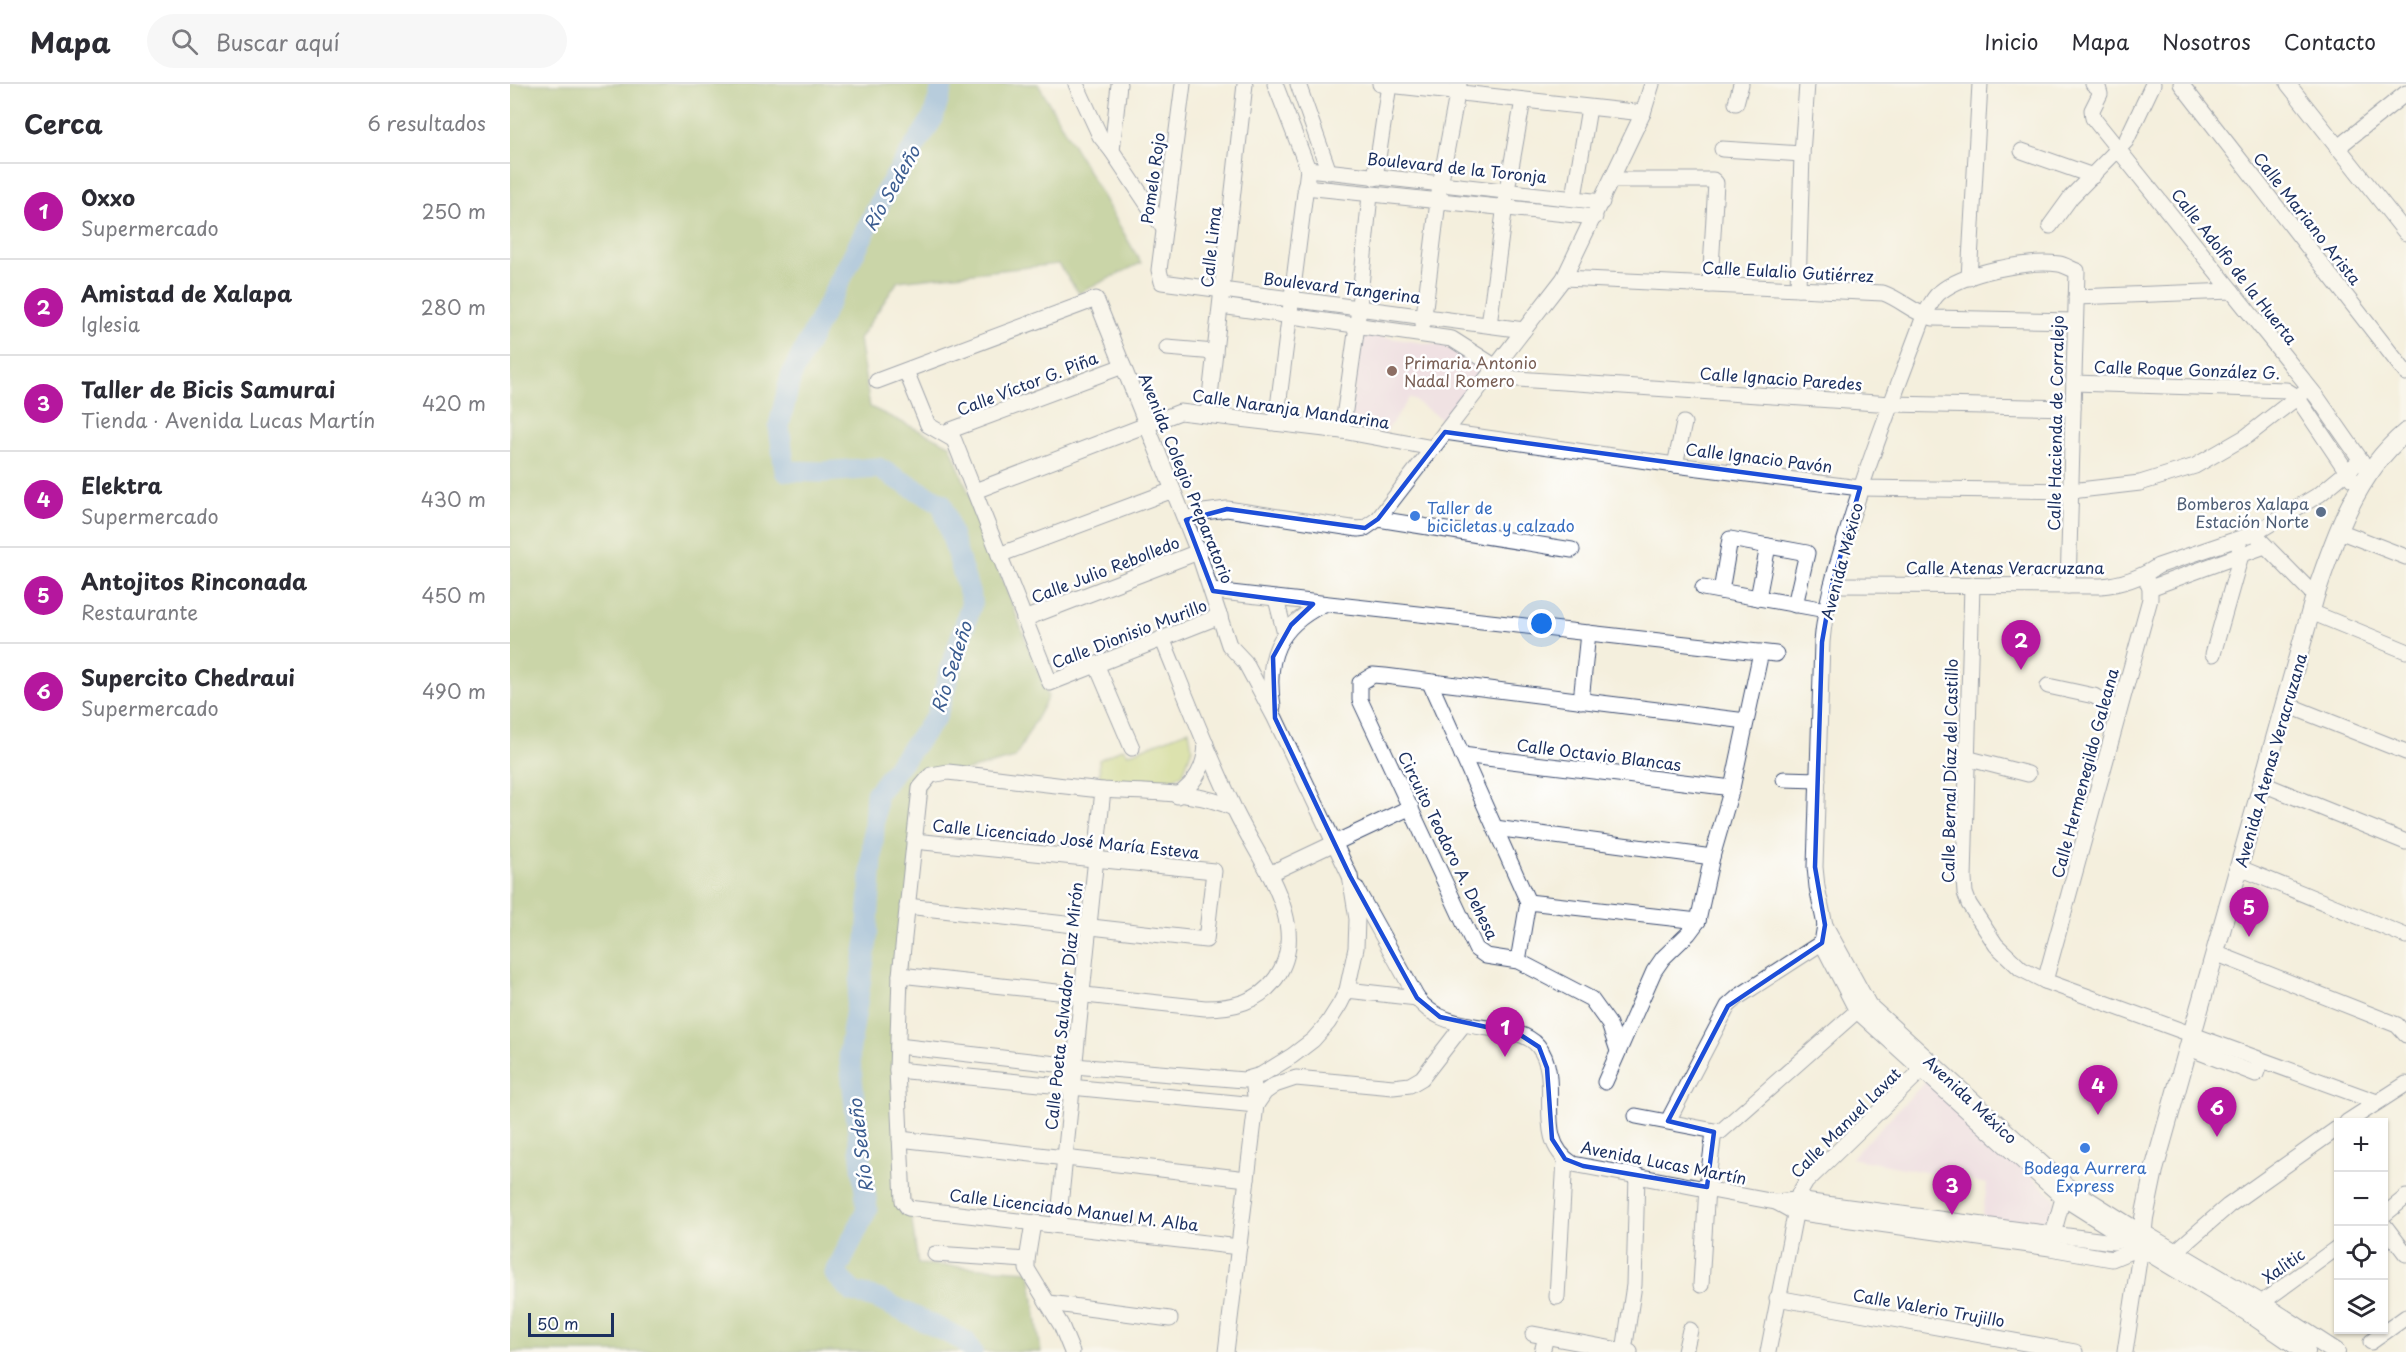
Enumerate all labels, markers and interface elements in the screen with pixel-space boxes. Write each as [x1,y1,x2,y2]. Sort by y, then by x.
search box [147,14,567,68]
text: Mapa [30,20,111,63]
icon: search [168,25,201,58]
text: Buscar aquí [216,25,340,58]
text: Inicio [1984,25,2038,57]
text: Mapa [2071,25,2129,57]
text: Nosotros [2162,25,2251,57]
text: Contacto [2284,25,2376,57]
text: Cerca [24,104,103,143]
text: 6 resultados [367,108,486,138]
street label: Pomelo Rojo [1134,131,1170,225]
water label: Río Sedeño [856,140,927,236]
street label: Boulevard de la Toronja [1366,146,1548,188]
street label: Calle Mariano Arista [2248,146,2368,290]
text: Oxxo [81,180,135,213]
street label: Calle Adolfo de la Huerta [2166,183,2304,349]
text: 1 [39,196,48,226]
text: 250 m [422,196,486,226]
street label: Calle Lima [1194,205,1226,289]
text: Supermercado [81,213,219,243]
street label: Calle Eulalio Gutiérrez [1702,255,1875,288]
street label: Boulevard Tangerina [1262,265,1422,309]
text: Amistad de Xalapa [81,276,292,309]
text: 2 [36,292,51,322]
text: 280 m [421,292,486,322]
text: Iglesia [81,309,140,339]
street label: Calle Hacienda de Corralejo [2041,315,2069,531]
street label: Calle Víctor G. Piña [953,345,1101,421]
place label: Primaria Antonio Nadal Romero [1404,350,1537,392]
street label: Calle Roque González G. [2093,354,2281,384]
street label: Calle Ignacio Paredes [1699,360,1863,396]
marker: Primaria Antonio Nadal Romero [1385,364,1399,378]
street label: Avenida Colegio Preparatorio [1134,369,1240,587]
text: Taller de Bicis Samurai [81,372,335,405]
street label: Calle Naranja Mandarina [1191,382,1391,434]
text: 3 [37,388,50,418]
text: 420 m [422,388,486,418]
text: Tienda · Avenida Lucas Martín [81,405,375,435]
street label: Calle Ignacio Pavón [1684,436,1834,478]
text: Elektra [81,468,163,501]
text: 4 [37,484,50,514]
text: 430 m [421,484,486,514]
place label: Bomberos Xalapa Estación Norte [2176,491,2309,533]
place label: Taller de bicicletas y calzado [1427,495,1575,537]
street label: Avenida México [1814,500,1868,622]
text: Supermercado [81,501,219,531]
marker: Bomberos Xalapa Estación Norte [2314,505,2328,519]
marker: Taller de bicicletas y calzado [1408,509,1422,523]
street label: Calle Julio Rebolledo [1027,530,1183,608]
street label: Calle Atenas Veracruzana [1906,555,2104,579]
text: Antojitos Rinconada [81,564,307,597]
text: 5 [37,580,50,610]
text: 450 m [421,580,486,610]
street label: Calle Dionisio Murillo [1048,592,1210,674]
text: Restaurante [81,597,198,627]
your location [1527,609,1556,638]
water label: Río Sedeño [924,617,979,716]
pin: 2 [2002,620,2040,670]
street label: Avenida Atenas Veracruzana [2228,650,2312,870]
street label: Calle Bernal Díaz del Castillo [1935,659,1963,883]
text: Supercito Chedraui [81,660,295,693]
street label: Calle Hermenegildo Galeana [2044,665,2124,881]
text: 6 [36,676,51,706]
text: 490 m [422,676,486,706]
text: Supermercado [81,693,219,723]
street label: Calle Octavio Blancas [1515,732,1683,776]
street label: Circuito Teodoro A. Dehesa [1393,747,1505,943]
street label: Calle Licenciado José María Esteva [931,812,1201,864]
street label: Calle Poeta Salvador Díaz Mirón [1038,881,1088,1131]
pin: 5 [2230,888,2268,937]
pin: 1 [1486,1008,1524,1057]
street label: Avenida México [1919,1049,2023,1149]
street label: Calle Manuel Lavat [1784,1061,1906,1183]
pin: 4 [2078,1066,2118,1115]
pin: 6 [2198,1088,2236,1137]
water label: Río Sedeño [841,1097,879,1194]
map controls [2334,1118,2388,1334]
button: + [2334,1118,2388,1172]
street label: Avenida Lucas Martín [1579,1134,1749,1190]
marker: Bodega Aurrera Express [2078,1141,2092,1155]
place label: Bodega Aurrera Express [2023,1155,2147,1197]
pin: 3 [1932,1166,1972,1215]
button: − [2334,1172,2388,1226]
street label: Calle Licenciado Manuel M. Alba [948,1182,1200,1236]
button: locate [2334,1226,2388,1280]
street label: Xalitic [2257,1242,2309,1288]
button: layers [2334,1280,2388,1334]
street label: Calle Valerio Trujillo [1851,1282,2007,1332]
scale bar [528,1310,614,1338]
text: 50 m [537,1311,578,1335]

